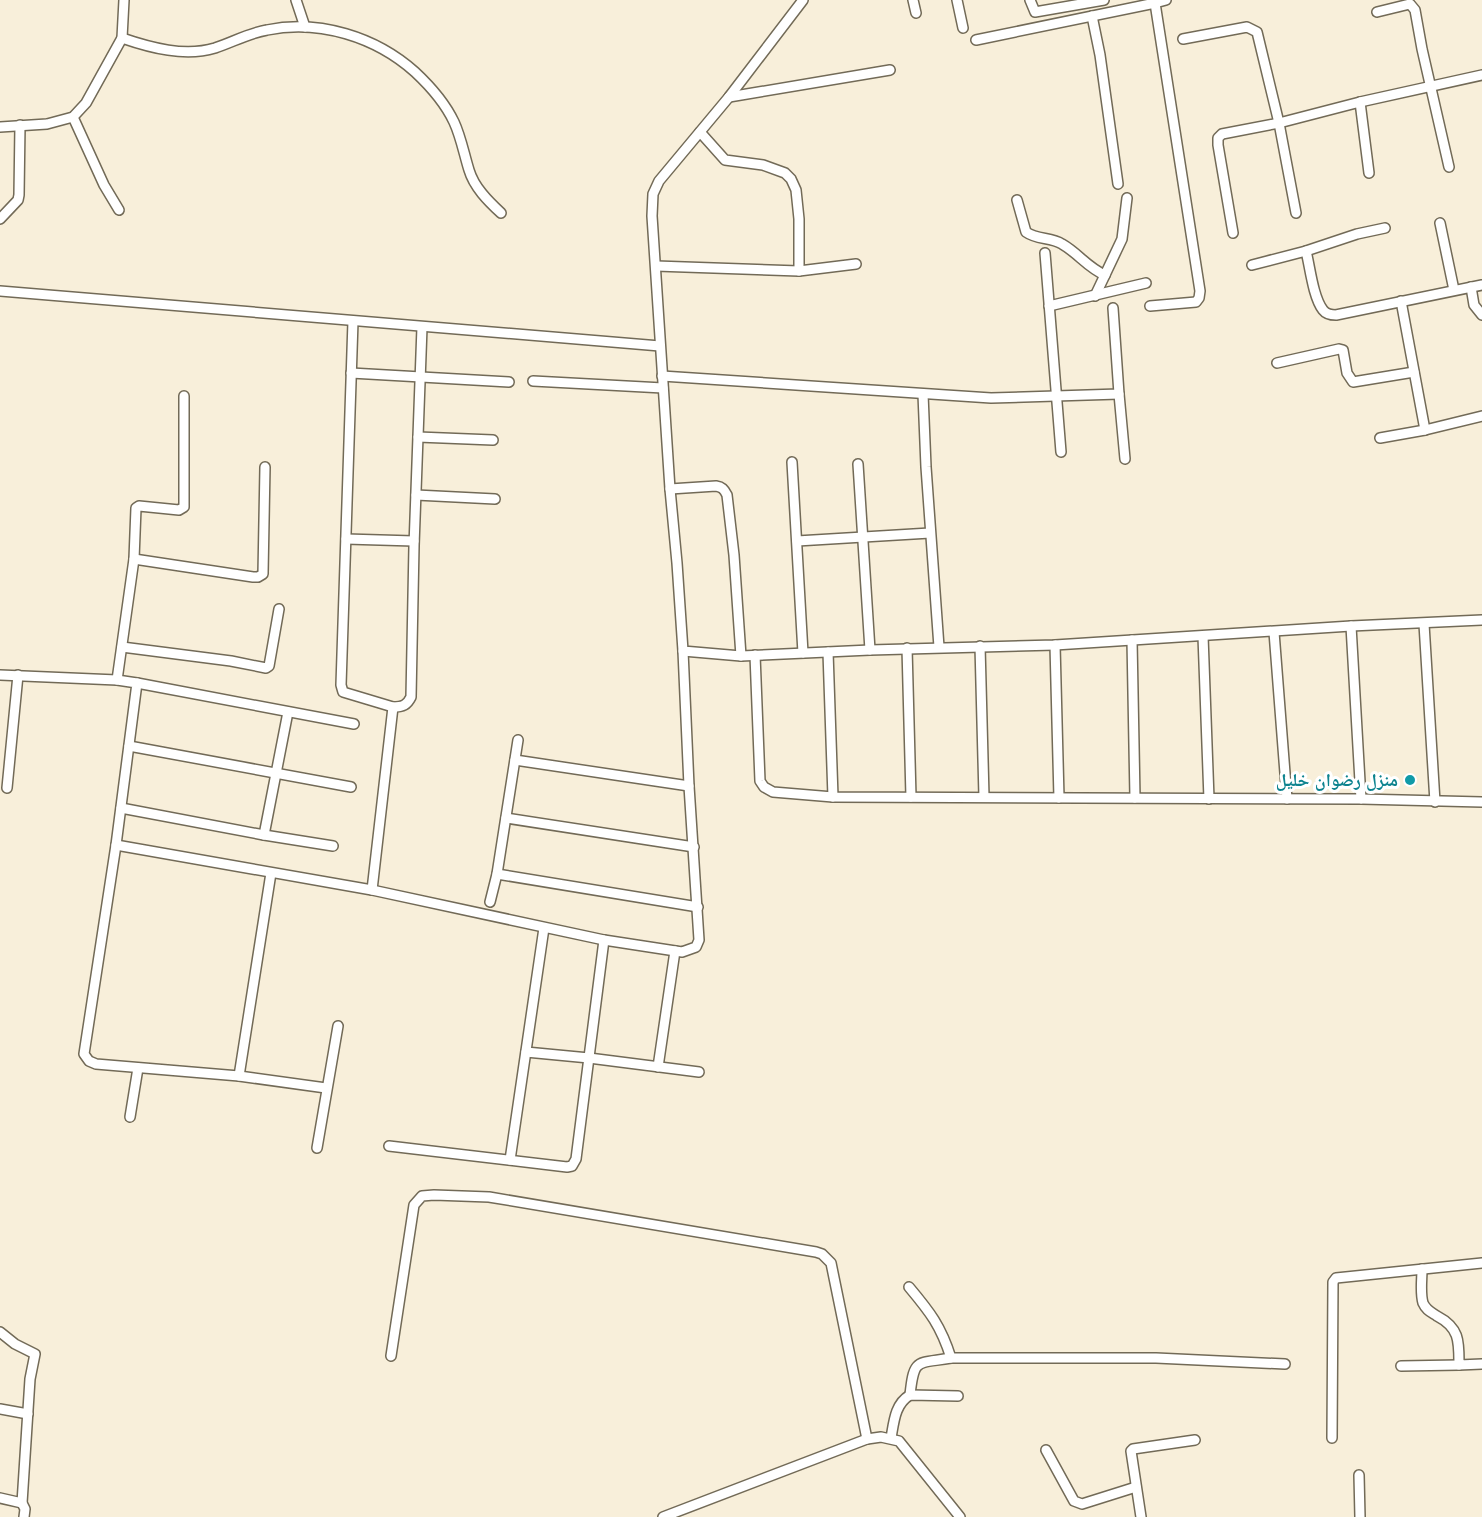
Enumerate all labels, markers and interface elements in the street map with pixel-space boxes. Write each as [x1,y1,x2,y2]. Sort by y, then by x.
place label: منزل رضوان خليل [1276,767,1398,793]
marker: منزل رضوان خليل [1403,773,1417,787]

